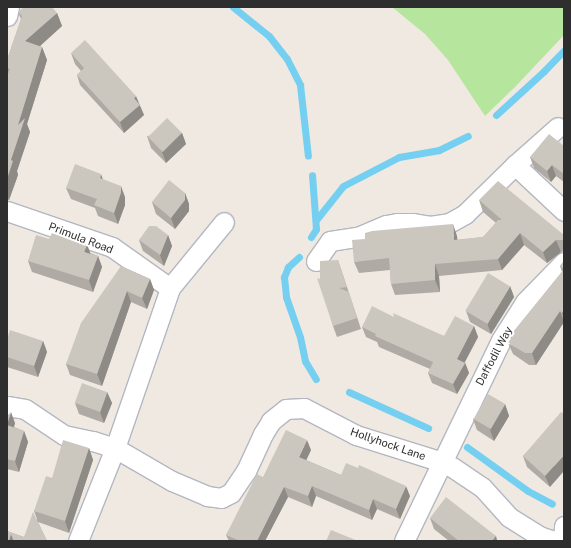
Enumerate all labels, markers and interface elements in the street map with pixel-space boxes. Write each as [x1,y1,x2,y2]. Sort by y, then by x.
street label: Primula Road [47,220,115,256]
street label: Daffodil Way [473,324,515,388]
street label: Hollyhock Lane [349,425,427,463]

